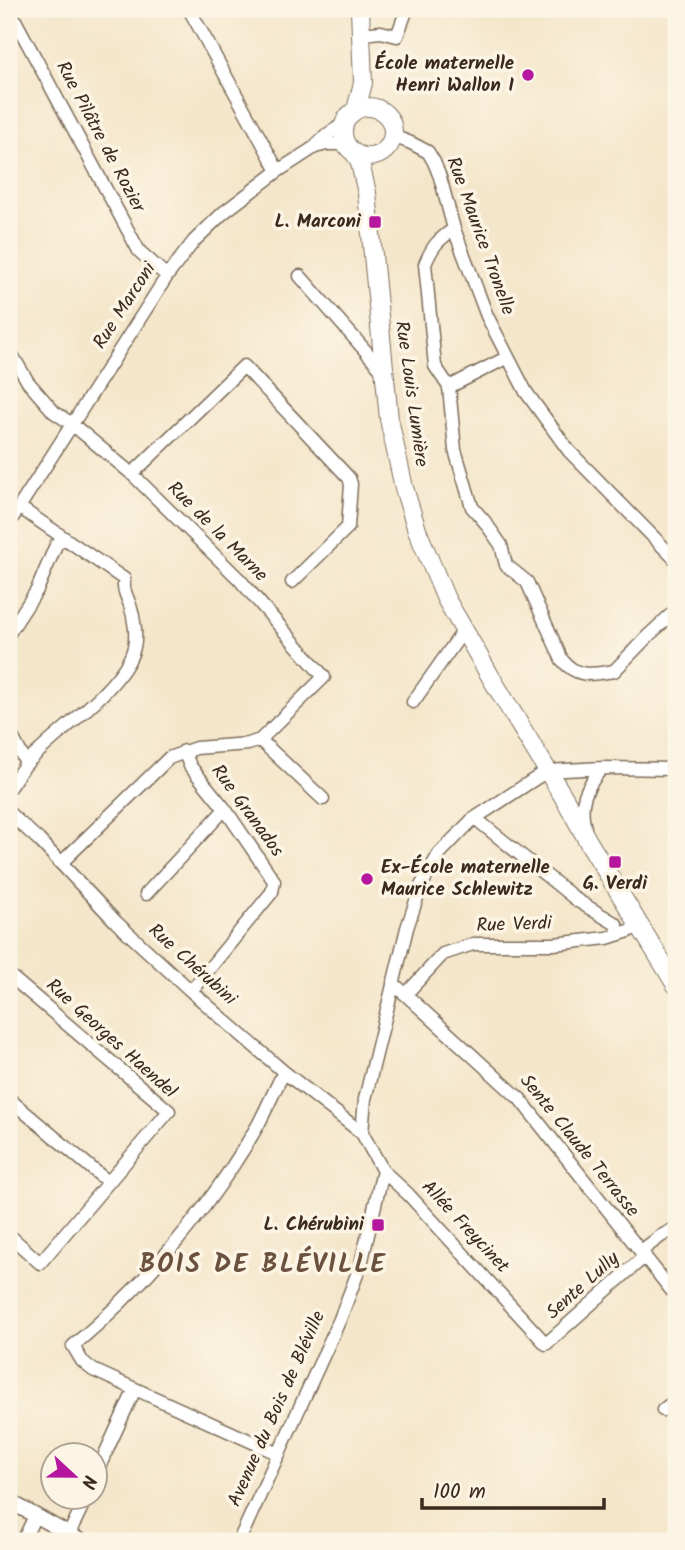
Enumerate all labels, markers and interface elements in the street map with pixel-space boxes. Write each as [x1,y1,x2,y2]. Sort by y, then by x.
place label: École maternelle Henri Wallon I [375,49,514,101]
street label: Rue Pilâtre de Rozier [47,56,153,220]
marker: École maternelle Henri Wallon I [520,67,536,83]
street label: Rue Maurice Tronelle [437,153,523,320]
place label: L. Marconi [274,207,362,237]
marker: L. Marconi [367,214,383,230]
street label: Rue Marconi [86,255,165,355]
street label: Rue Louis Lumière [386,319,436,469]
street label: Rue de la Marne [160,475,275,590]
street label: Rue Granados [203,758,291,864]
place label: Ex-École maternelle Maurice Schlewitz [381,853,550,905]
marker: G. Verdi [607,854,623,870]
place label: G. Verdi [583,869,648,899]
marker: Ex-École maternelle Maurice Schlewitz [359,871,375,887]
street label: Rue Verdi [476,909,554,941]
street label: Rue Chérubini [141,917,244,1014]
street label: Rue Georges Haendel [39,972,184,1106]
street label: Sente Claude Terrasse [512,1068,647,1225]
street label: Allée Freycinet [414,1174,517,1281]
place label: L. Chérubini [263,1210,365,1240]
marker: L. Chérubini [370,1217,386,1233]
district label: BOIS DE BLÉVILLE [139,1244,387,1286]
street label: Sente Lully [540,1244,627,1327]
street label: Avenue du Bois de Bléville [220,1306,334,1512]
north arrow [38,1442,108,1512]
scale bar [422,1466,604,1510]
text: N [72,1470,104,1493]
text: 100 m [433,1476,486,1509]

